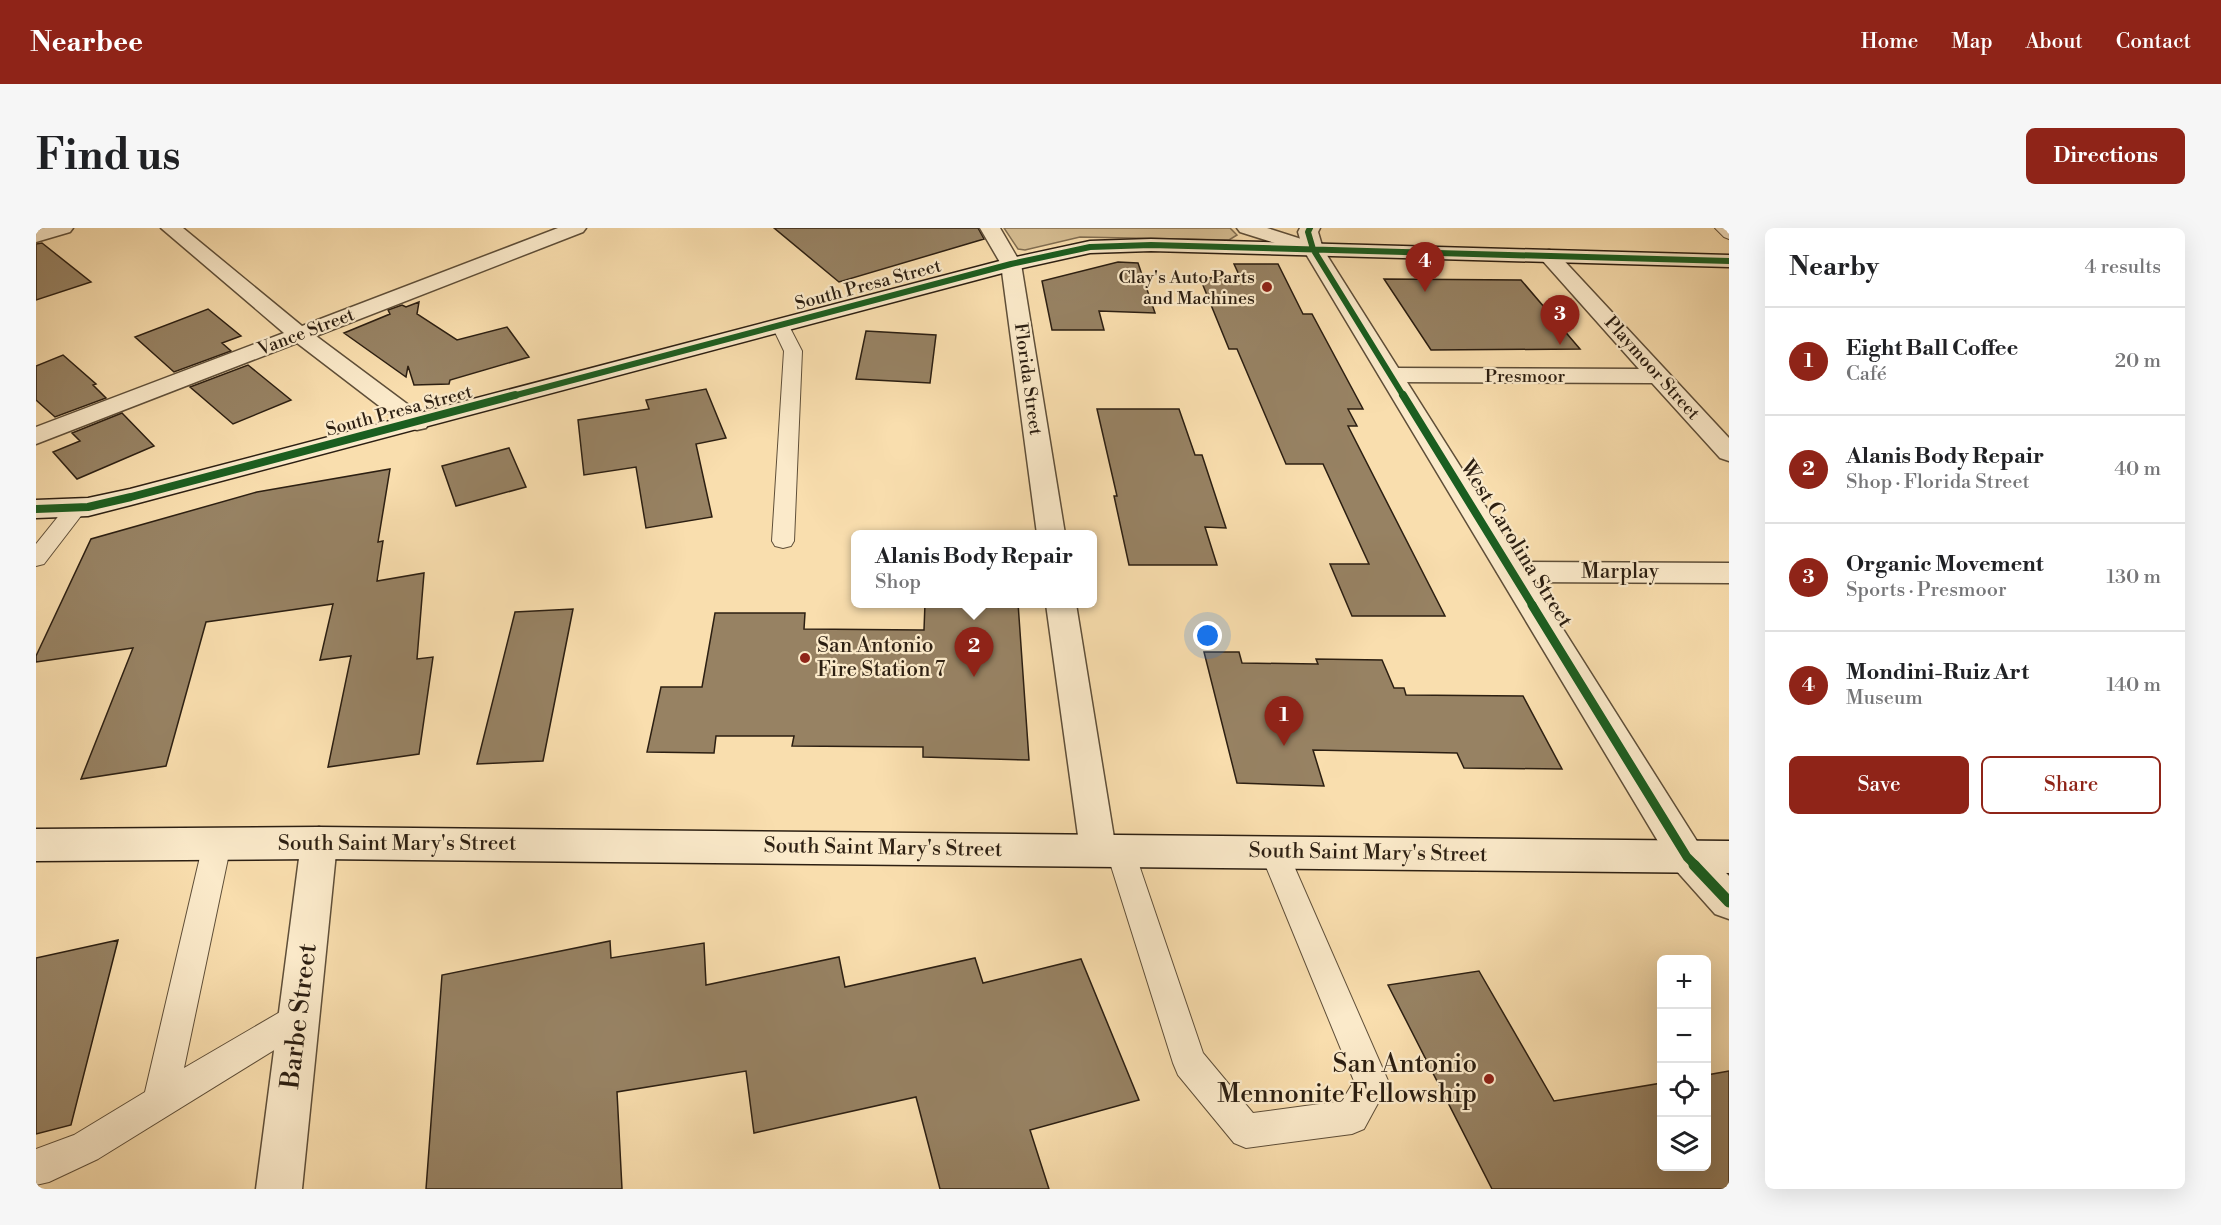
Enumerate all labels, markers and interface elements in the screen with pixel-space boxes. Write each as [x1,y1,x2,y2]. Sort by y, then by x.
text: Nearbee [30,25,143,60]
text: Home [1861,29,1918,55]
text: Map [1951,29,1993,55]
text: About [2026,29,2083,55]
text: Contact [2116,29,2191,55]
button: Directions [2026,128,2185,184]
text: Find us [36,130,180,183]
pin: 4 [1406,242,1444,292]
text: Nearby [1789,251,1879,283]
street label: South Presa Street [792,254,944,316]
text: 4 results [2084,255,2161,280]
place label: Clay's Auto Parts and Machines [1119,266,1255,310]
marker: Clay's Auto Parts and Machines [1260,280,1274,294]
pin: 3 [1540,296,1580,345]
street label: Vance Street [253,303,358,361]
street label: Playmoor Street [1599,311,1705,425]
street label: Florida Street [1009,321,1047,437]
text: Eight Ball Coffee [1846,335,2018,362]
text: 1 [1804,349,1813,374]
text: 20 m [2115,349,2161,374]
text: Café [1846,362,1887,387]
street label: Presmoor [1485,365,1566,388]
street label: South Presa Street [323,380,475,442]
text: Alanis Body Repair [1846,443,2044,470]
street label: West Carolina Street [1453,455,1578,633]
text: 2 [1802,457,1815,482]
text: 40 m [2114,457,2161,482]
text: Shop · Florida Street [1846,470,2030,495]
popup [851,530,1097,608]
text: Alanis Body Repair [875,543,1073,570]
text: Organic Movement [1846,551,2044,578]
street label: Marplay [1581,559,1660,585]
text: 3 [1802,565,1815,590]
text: 130 m [2106,565,2161,590]
text: Shop [875,570,921,595]
text: Sports · Presmoor [1846,578,2007,603]
your location [1193,621,1222,650]
pin: 2 [954,628,994,677]
place label: San Antonio Fire Station 7 [817,633,946,683]
marker: San Antonio Fire Station 7 [798,651,812,665]
text: Mondini-Ruiz Art [1846,659,2029,686]
text: 4 [1802,673,1815,698]
text: 140 m [2106,673,2161,698]
text: Museum [1846,686,1923,711]
pin: 1 [1264,696,1304,746]
button: Save [1789,756,1969,814]
button: Share [1981,756,2161,814]
street label: South Saint Mary's Street [278,831,517,857]
street label: South Saint Mary's Street [763,833,1003,863]
street label: South Saint Mary's Street [1248,838,1488,868]
street label: Barbe Street [274,941,324,1092]
map controls [1657,955,1711,1171]
button: + [1657,955,1711,1009]
button: − [1657,1009,1711,1063]
place label: San Antonio Mennonite Fellowship [1217,1048,1477,1110]
button: locate [1657,1063,1711,1117]
marker: San Antonio Mennonite Fellowship [1482,1072,1496,1086]
button: layers [1657,1117,1711,1171]

